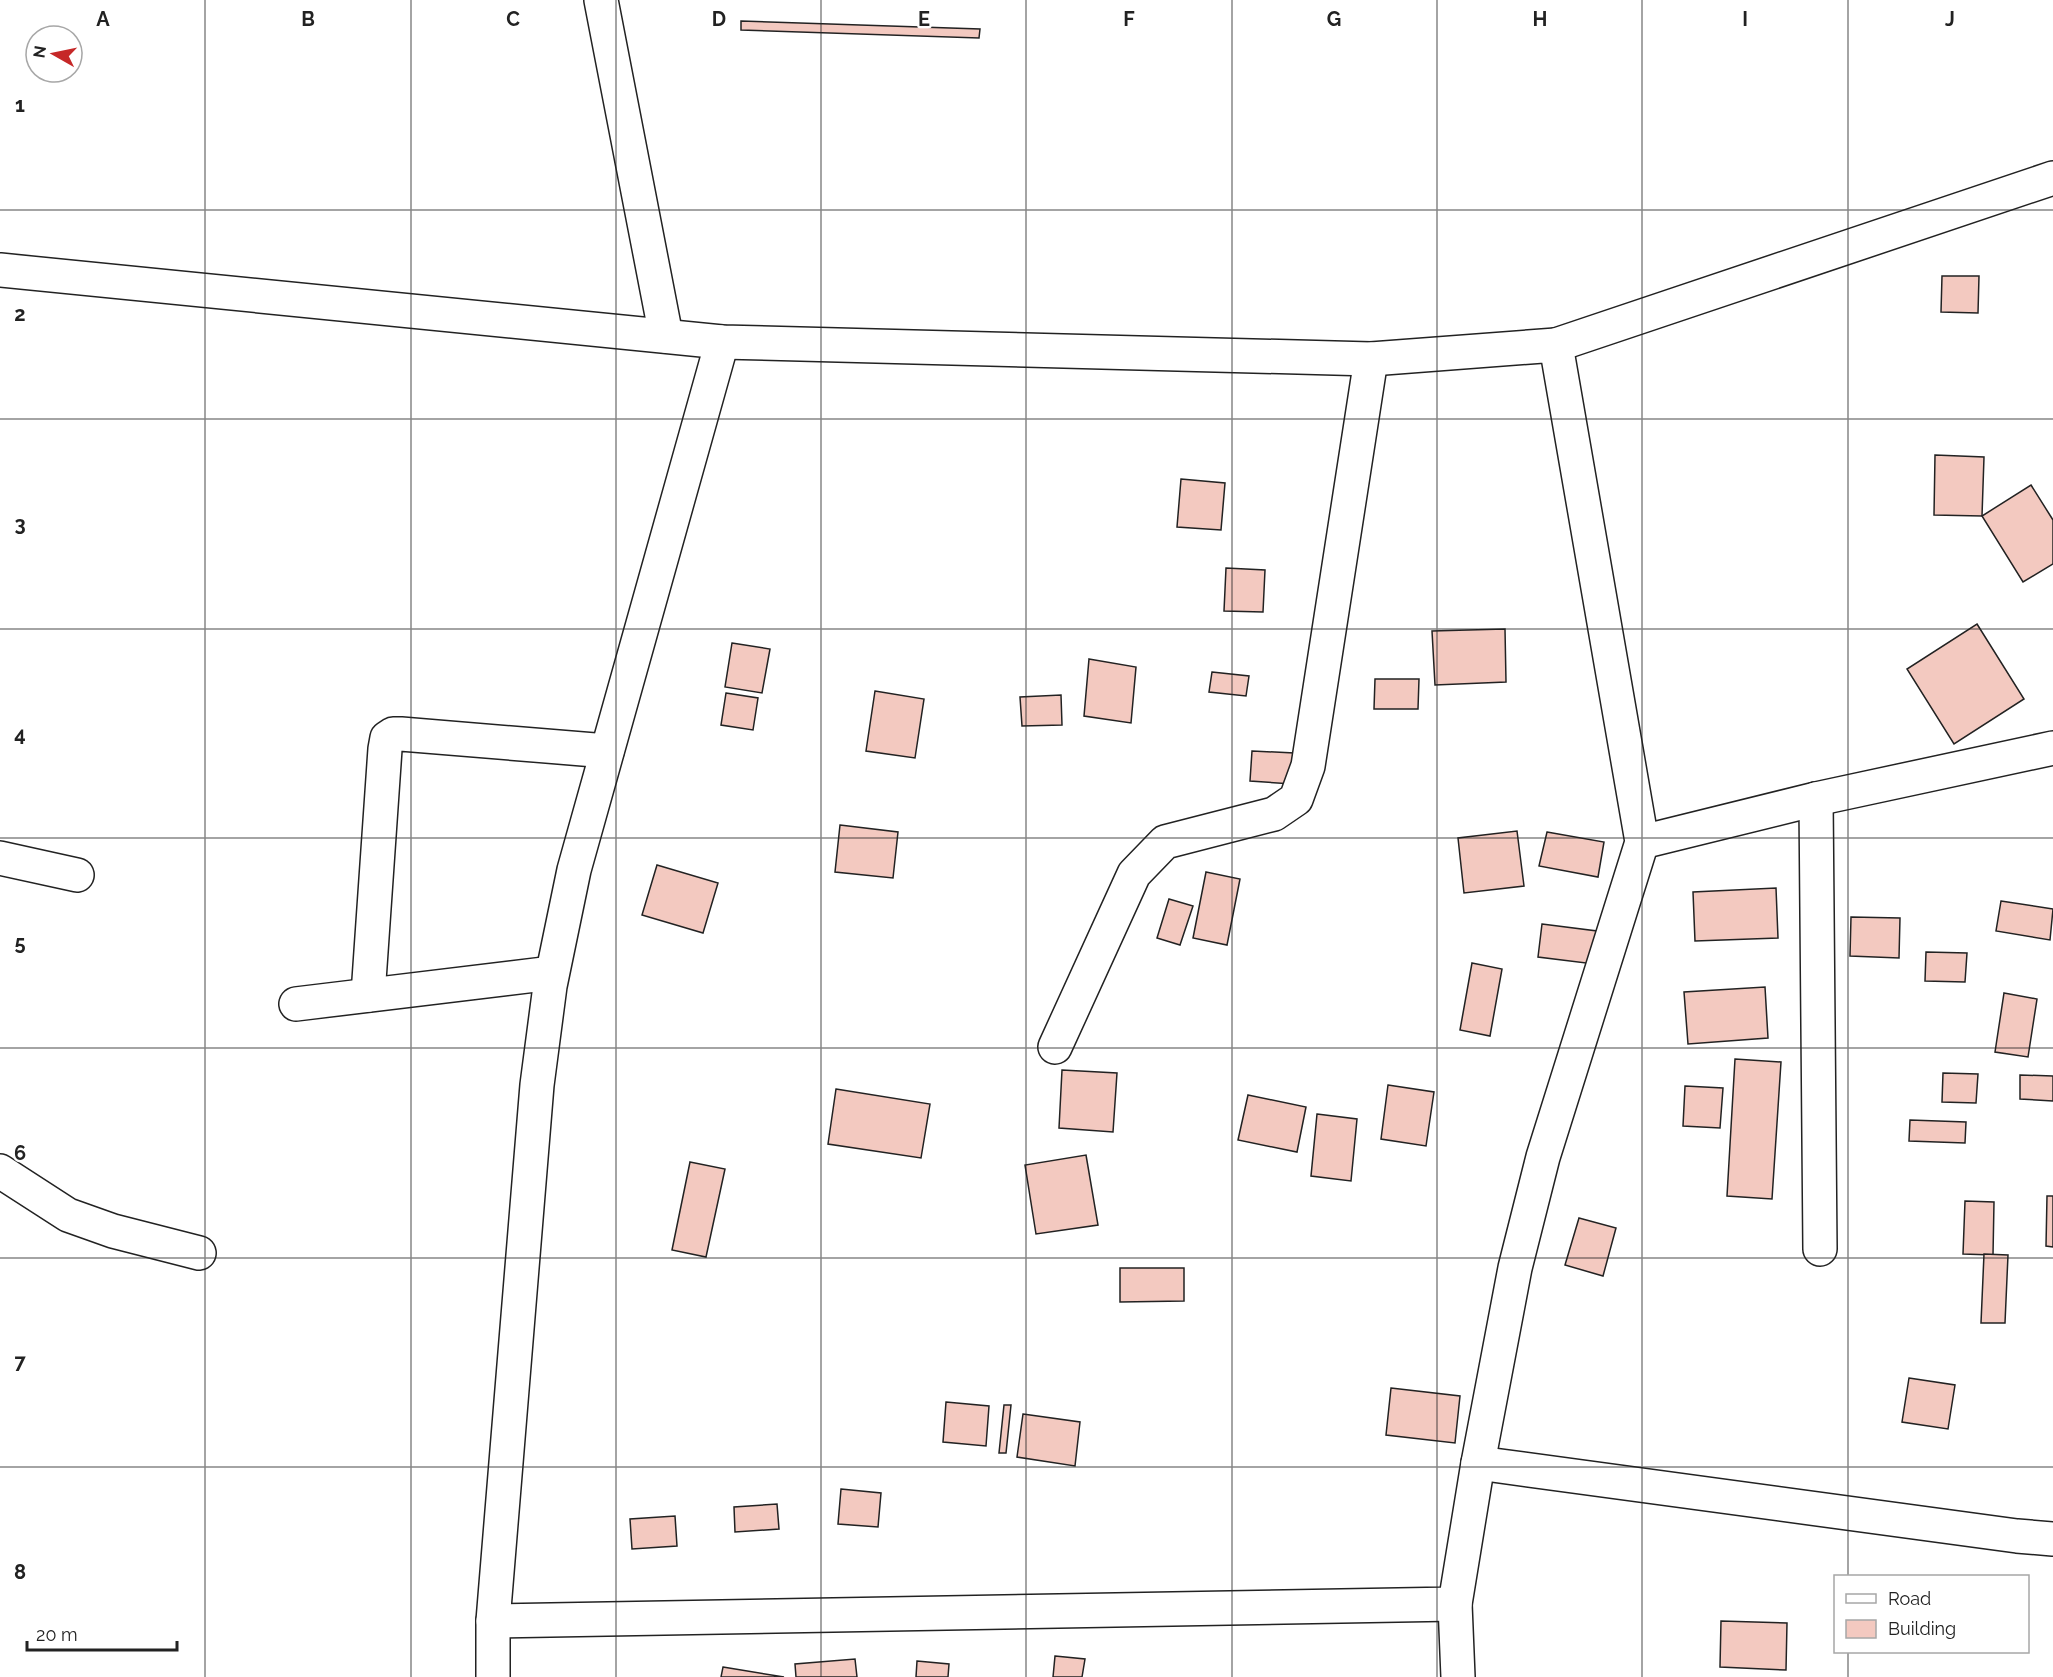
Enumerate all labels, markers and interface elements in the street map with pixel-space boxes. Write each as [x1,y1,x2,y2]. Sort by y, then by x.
text: A [96,7,110,31]
text: B [301,7,315,31]
text: C [506,7,520,31]
text: D [712,7,726,31]
text: E [918,7,930,31]
text: F [1123,7,1135,31]
text: G [1327,7,1341,31]
text: H [1533,7,1547,31]
text: I [1742,7,1748,31]
text: J [1945,7,1955,31]
north arrow [24,24,84,84]
text: N [29,44,50,59]
text: 1 [15,93,25,117]
text: 2 [14,302,26,326]
text: 3 [14,512,26,536]
text: 4 [14,722,26,746]
text: 5 [14,931,26,955]
text: 6 [14,1141,26,1165]
text: 7 [14,1350,26,1374]
text: 8 [14,1560,26,1584]
legend [1834,1575,2029,1653]
text: Road [1888,1588,1931,1609]
scale bar [27,1614,177,1652]
text: Building [1888,1618,1956,1639]
text: 20 m [36,1624,78,1645]

